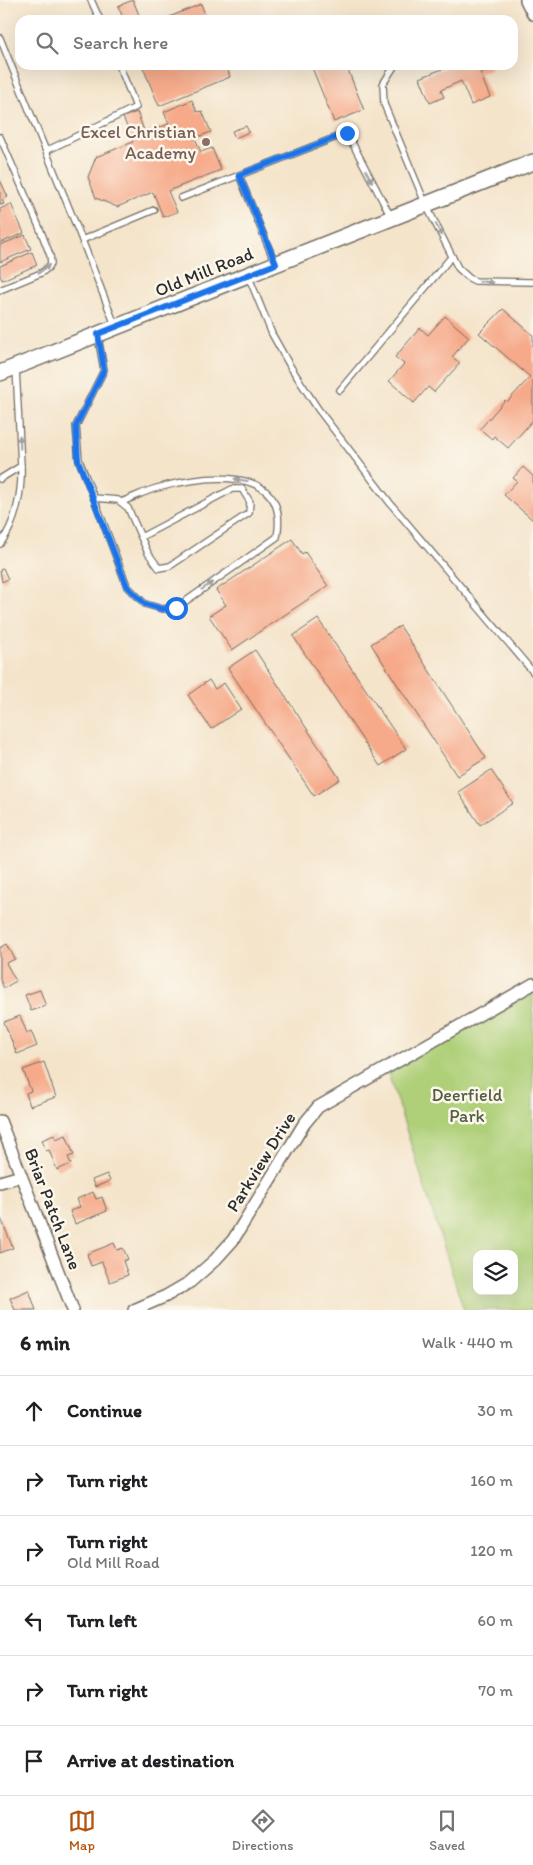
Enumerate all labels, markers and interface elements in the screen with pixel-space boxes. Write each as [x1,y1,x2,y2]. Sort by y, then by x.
search box [15,15,518,70]
icon: search [33,29,61,57]
text: Search here [73,31,168,54]
place label: Excel Christian Academy [80,121,197,164]
route end [336,122,359,145]
marker: Excel Christian Academy [200,136,212,148]
one-way arrow [365,168,373,183]
one-way arrow [435,223,443,238]
street label: Old Mill Road [152,242,257,302]
one-way arrow [37,264,50,274]
one-way arrow [479,278,495,286]
one-way arrow [16,434,24,450]
one-way arrow [232,476,248,484]
one-way arrow [200,581,214,591]
route start [165,597,188,620]
park label: Deerfield Park [431,1084,503,1127]
street label: Parkview Drive [222,1108,300,1216]
street label: Briar Patch Lane [20,1145,86,1273]
map controls [473,1250,518,1295]
button: layers [473,1250,518,1295]
text: 6 min [20,1330,70,1355]
text: Walk · 440 m [422,1333,513,1352]
icon: ahead [20,1397,48,1425]
text: Continue [67,1399,142,1422]
text: 30 m [477,1401,513,1420]
icon: right [20,1467,48,1495]
text: Turn right [67,1469,148,1492]
text: 160 m [470,1471,513,1490]
text: Turn right [67,1530,148,1553]
icon: right [20,1537,48,1565]
text: 120 m [470,1541,513,1560]
text: Old Mill Road [67,1553,160,1572]
icon: left [20,1607,48,1635]
text: Turn left [67,1609,137,1632]
text: 60 m [478,1611,513,1630]
icon: right [20,1677,48,1705]
text: Turn right [67,1679,148,1702]
text: 70 m [478,1681,513,1700]
icon: arrive [20,1747,48,1775]
text: Arrive at destination [67,1749,234,1772]
tab: Map [68,1807,96,1854]
tab: Directions [232,1807,293,1854]
tab: Saved [429,1807,465,1854]

